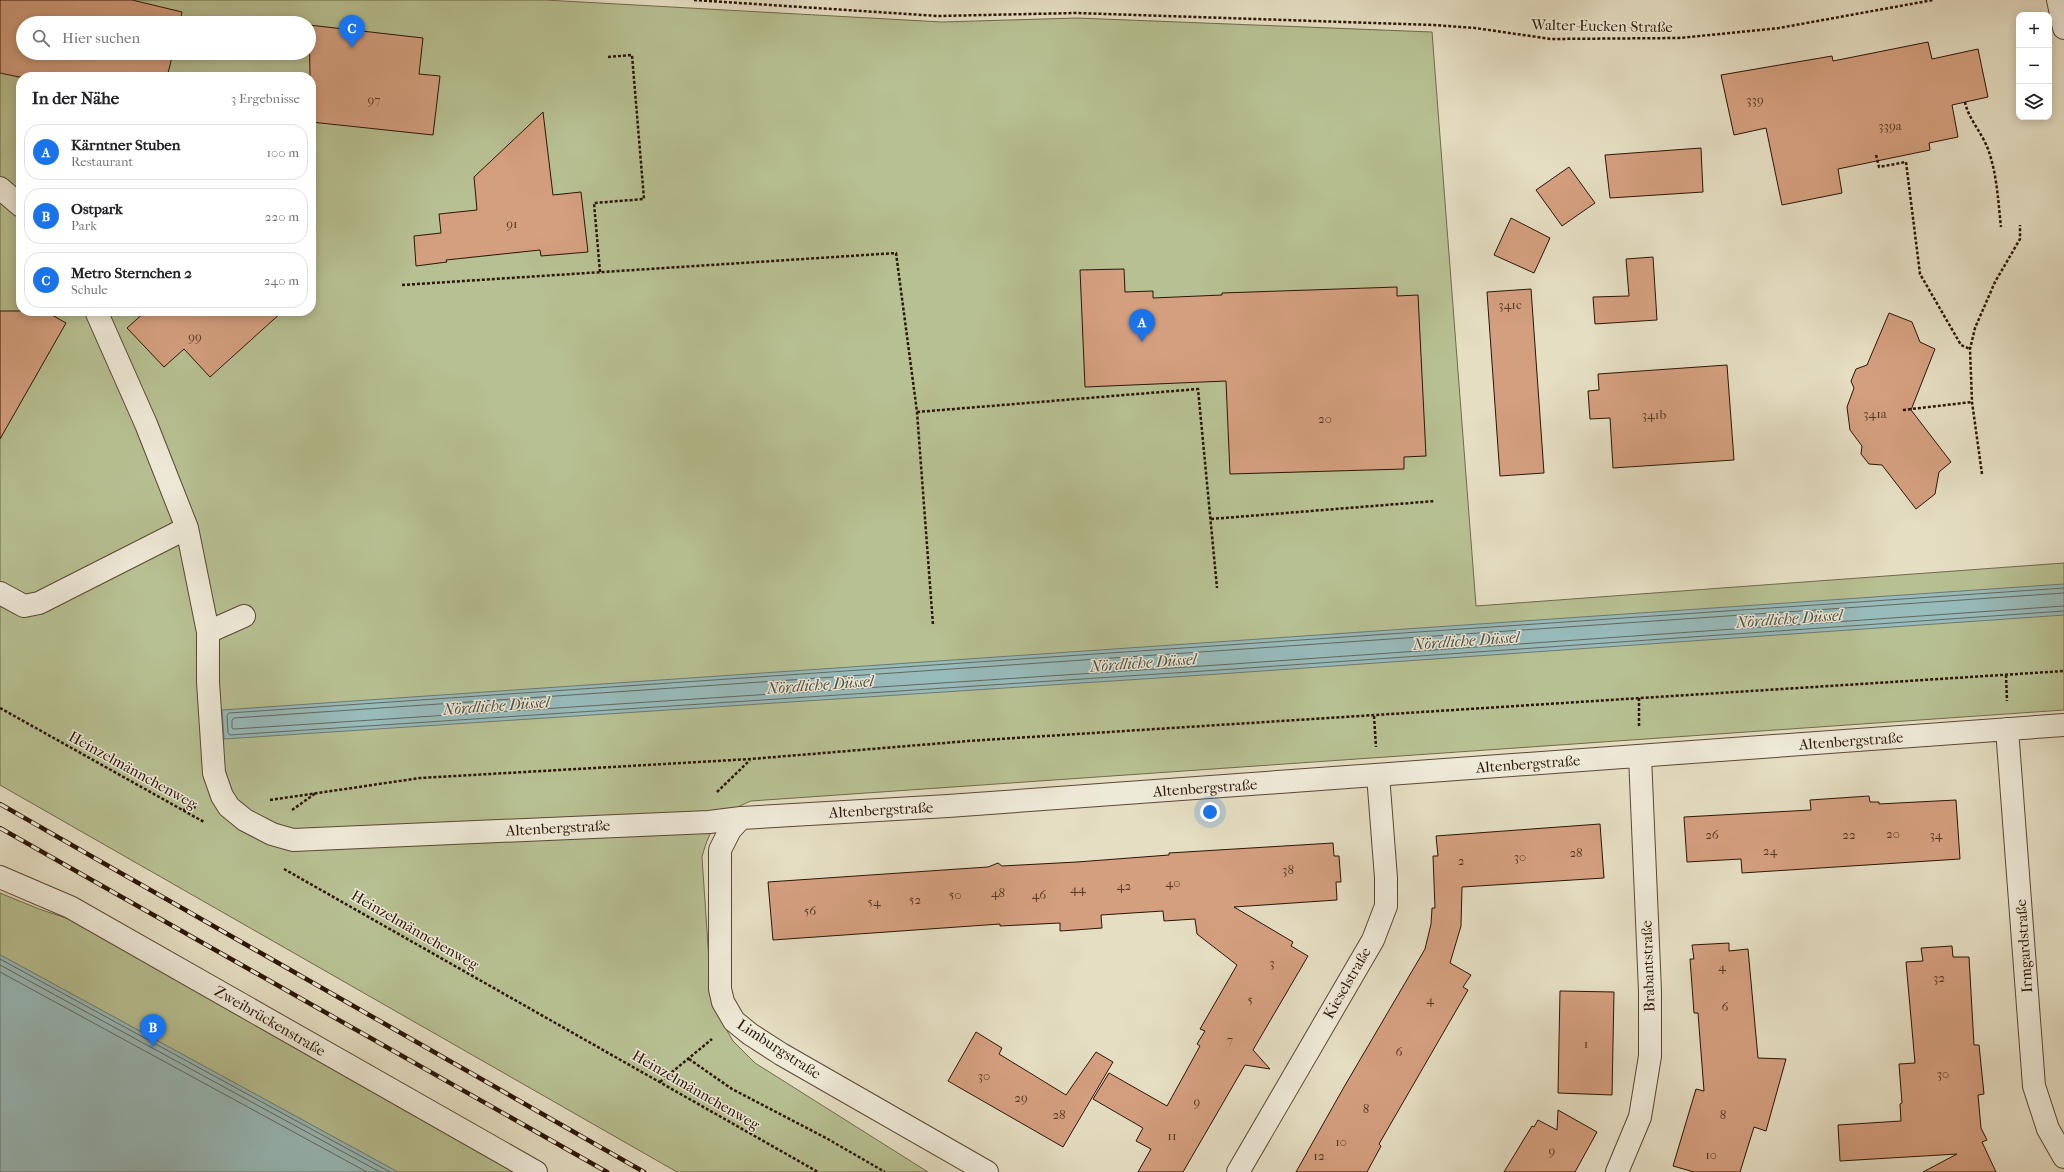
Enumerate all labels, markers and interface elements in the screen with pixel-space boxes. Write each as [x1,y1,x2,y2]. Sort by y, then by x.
map controls [2016,12,2052,120]
button: + [2016,12,2052,48]
pin: C [339,15,365,48]
search box [16,16,316,60]
street label: Walter-Eucken-Straße [1530,16,1673,36]
icon: search [30,27,52,49]
text: Hier suchen [62,29,140,47]
button: − [2016,48,2052,84]
button: layers [2016,84,2052,120]
text: In der Nähe [32,88,119,108]
text: 3 Ergebnisse [231,91,300,106]
house number: 97 [367,92,381,107]
house number: 339 [1746,92,1764,107]
house number: 339a [1878,118,1903,133]
text: Kärntner Stuben [71,136,181,154]
text: A [42,145,50,160]
text: 100 m [266,145,299,160]
text: Restaurant [71,154,133,169]
text: Ostpark [71,200,123,218]
text: B [42,209,50,224]
text: 220 m [265,209,299,224]
house number: 91 [506,216,518,231]
text: Park [71,218,97,233]
text: Metro Sternchen 2 [71,264,192,282]
text: C [42,273,50,288]
text: 240 m [264,273,299,288]
text: Schule [71,282,108,297]
house number: 341c [1498,297,1522,312]
pin: A [1129,309,1155,342]
house number: 99 [188,329,202,344]
house number: 341a [1863,406,1888,421]
house number: 341b [1642,407,1666,422]
house number: 20 [1318,411,1332,426]
water label: Nördliche Düssel [1734,605,1845,632]
water label: Nördliche Düssel [1411,627,1522,654]
water label: Nördliche Düssel [1088,649,1199,676]
water label: Nördliche Düssel [765,671,876,698]
water label: Nördliche Düssel [441,692,552,719]
street label: Heinzelmännchenweg [66,727,201,813]
street label: Altenbergstraße [1797,728,1904,754]
street label: Altenbergstraße [1474,751,1581,777]
street label: Altenbergstraße [1151,775,1258,801]
street label: Altenbergstraße [827,798,934,822]
your location [1200,802,1220,822]
street label: Altenbergstraße [504,816,611,840]
house number: 20 [1886,826,1900,841]
house number: 26 [1705,827,1720,842]
house number: 22 [1842,827,1856,842]
house number: 34 [1929,827,1943,842]
house number: 24 [1763,843,1778,858]
house number: 28 [1569,845,1583,860]
house number: 30 [1514,849,1526,864]
house number: 2 [1458,853,1465,868]
house number: 38 [1282,862,1294,877]
house number: 40 [1166,875,1180,890]
house number: 42 [1117,878,1131,893]
house number: 44 [1070,881,1086,896]
house number: 48 [991,885,1005,900]
street label: Heinzelmännchenweg [348,886,483,974]
house number: 50 [949,887,961,902]
house number: 46 [1032,887,1047,902]
house number: 52 [909,892,921,907]
house number: 54 [867,894,881,909]
street label: Irmgardstraße [2012,898,2036,993]
house number: 56 [804,903,817,918]
street label: Brabantstraße [1637,919,1659,1012]
street label: Kieselstraße [1319,944,1375,1022]
house number: 3 [1269,955,1275,970]
house number: 4 [1718,959,1726,974]
house number: 32 [1933,970,1945,985]
street label: Zweibrückenstraße [211,982,329,1060]
house number: 5 [1247,992,1253,1007]
house number: 4 [1426,992,1434,1007]
house number: 6 [1721,999,1729,1014]
pin: B [140,1014,166,1047]
street label: Limburgstraße [734,1015,825,1083]
house number: 7 [1227,1032,1233,1047]
house number: 1 [1584,1036,1588,1051]
house number: 6 [1395,1044,1403,1059]
street label: Heinzelmännchenweg [629,1046,764,1134]
house number: 30 [1937,1066,1949,1081]
house number: 30 [978,1068,990,1083]
house number: 29 [1014,1090,1028,1105]
house number: 9 [1194,1094,1201,1109]
house number: 8 [1363,1101,1369,1116]
house number: 28 [1052,1107,1066,1122]
house number: 8 [1720,1107,1726,1122]
house number: 11 [1167,1128,1177,1143]
house number: 10 [1335,1134,1347,1149]
house number: 9 [1549,1143,1556,1158]
house number: 10 [1705,1147,1717,1162]
house number: 12 [1313,1148,1325,1163]

